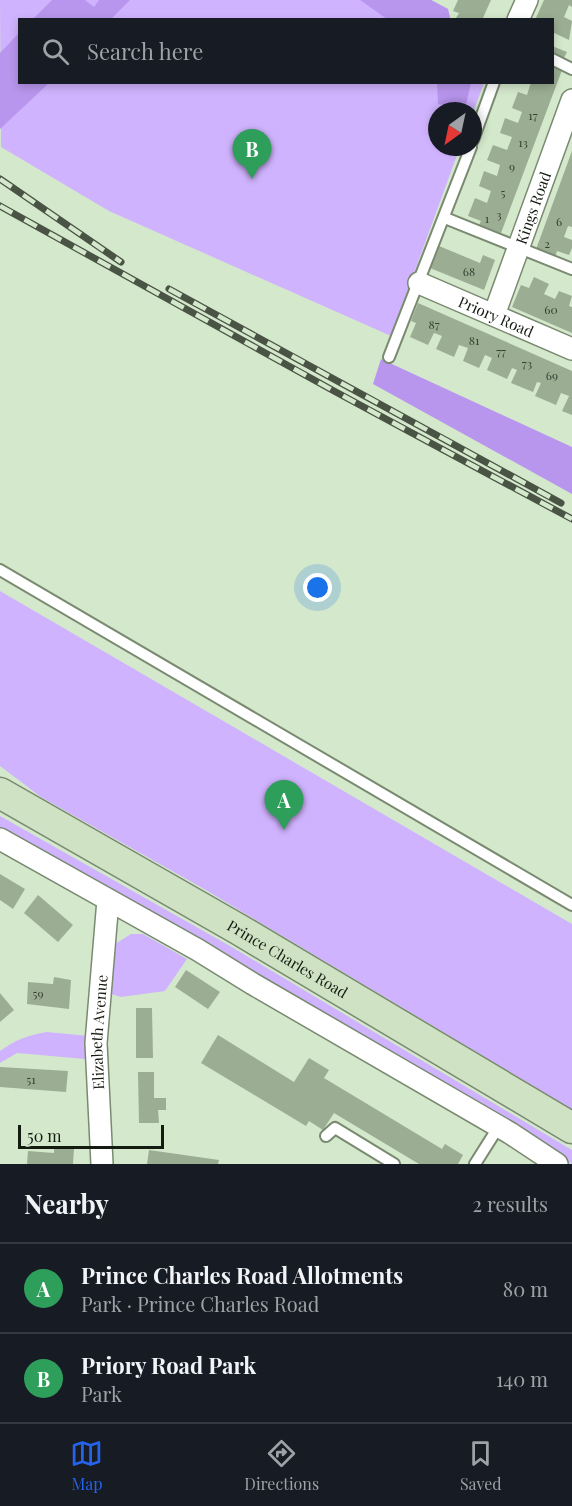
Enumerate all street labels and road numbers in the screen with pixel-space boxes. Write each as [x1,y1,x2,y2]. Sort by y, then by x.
street label: Kings Road [511,169,555,247]
street label: Priory Road [455,291,537,341]
street label: Prince Charles Road [224,915,352,1002]
street label: Elizabeth Avenue [86,974,112,1090]

